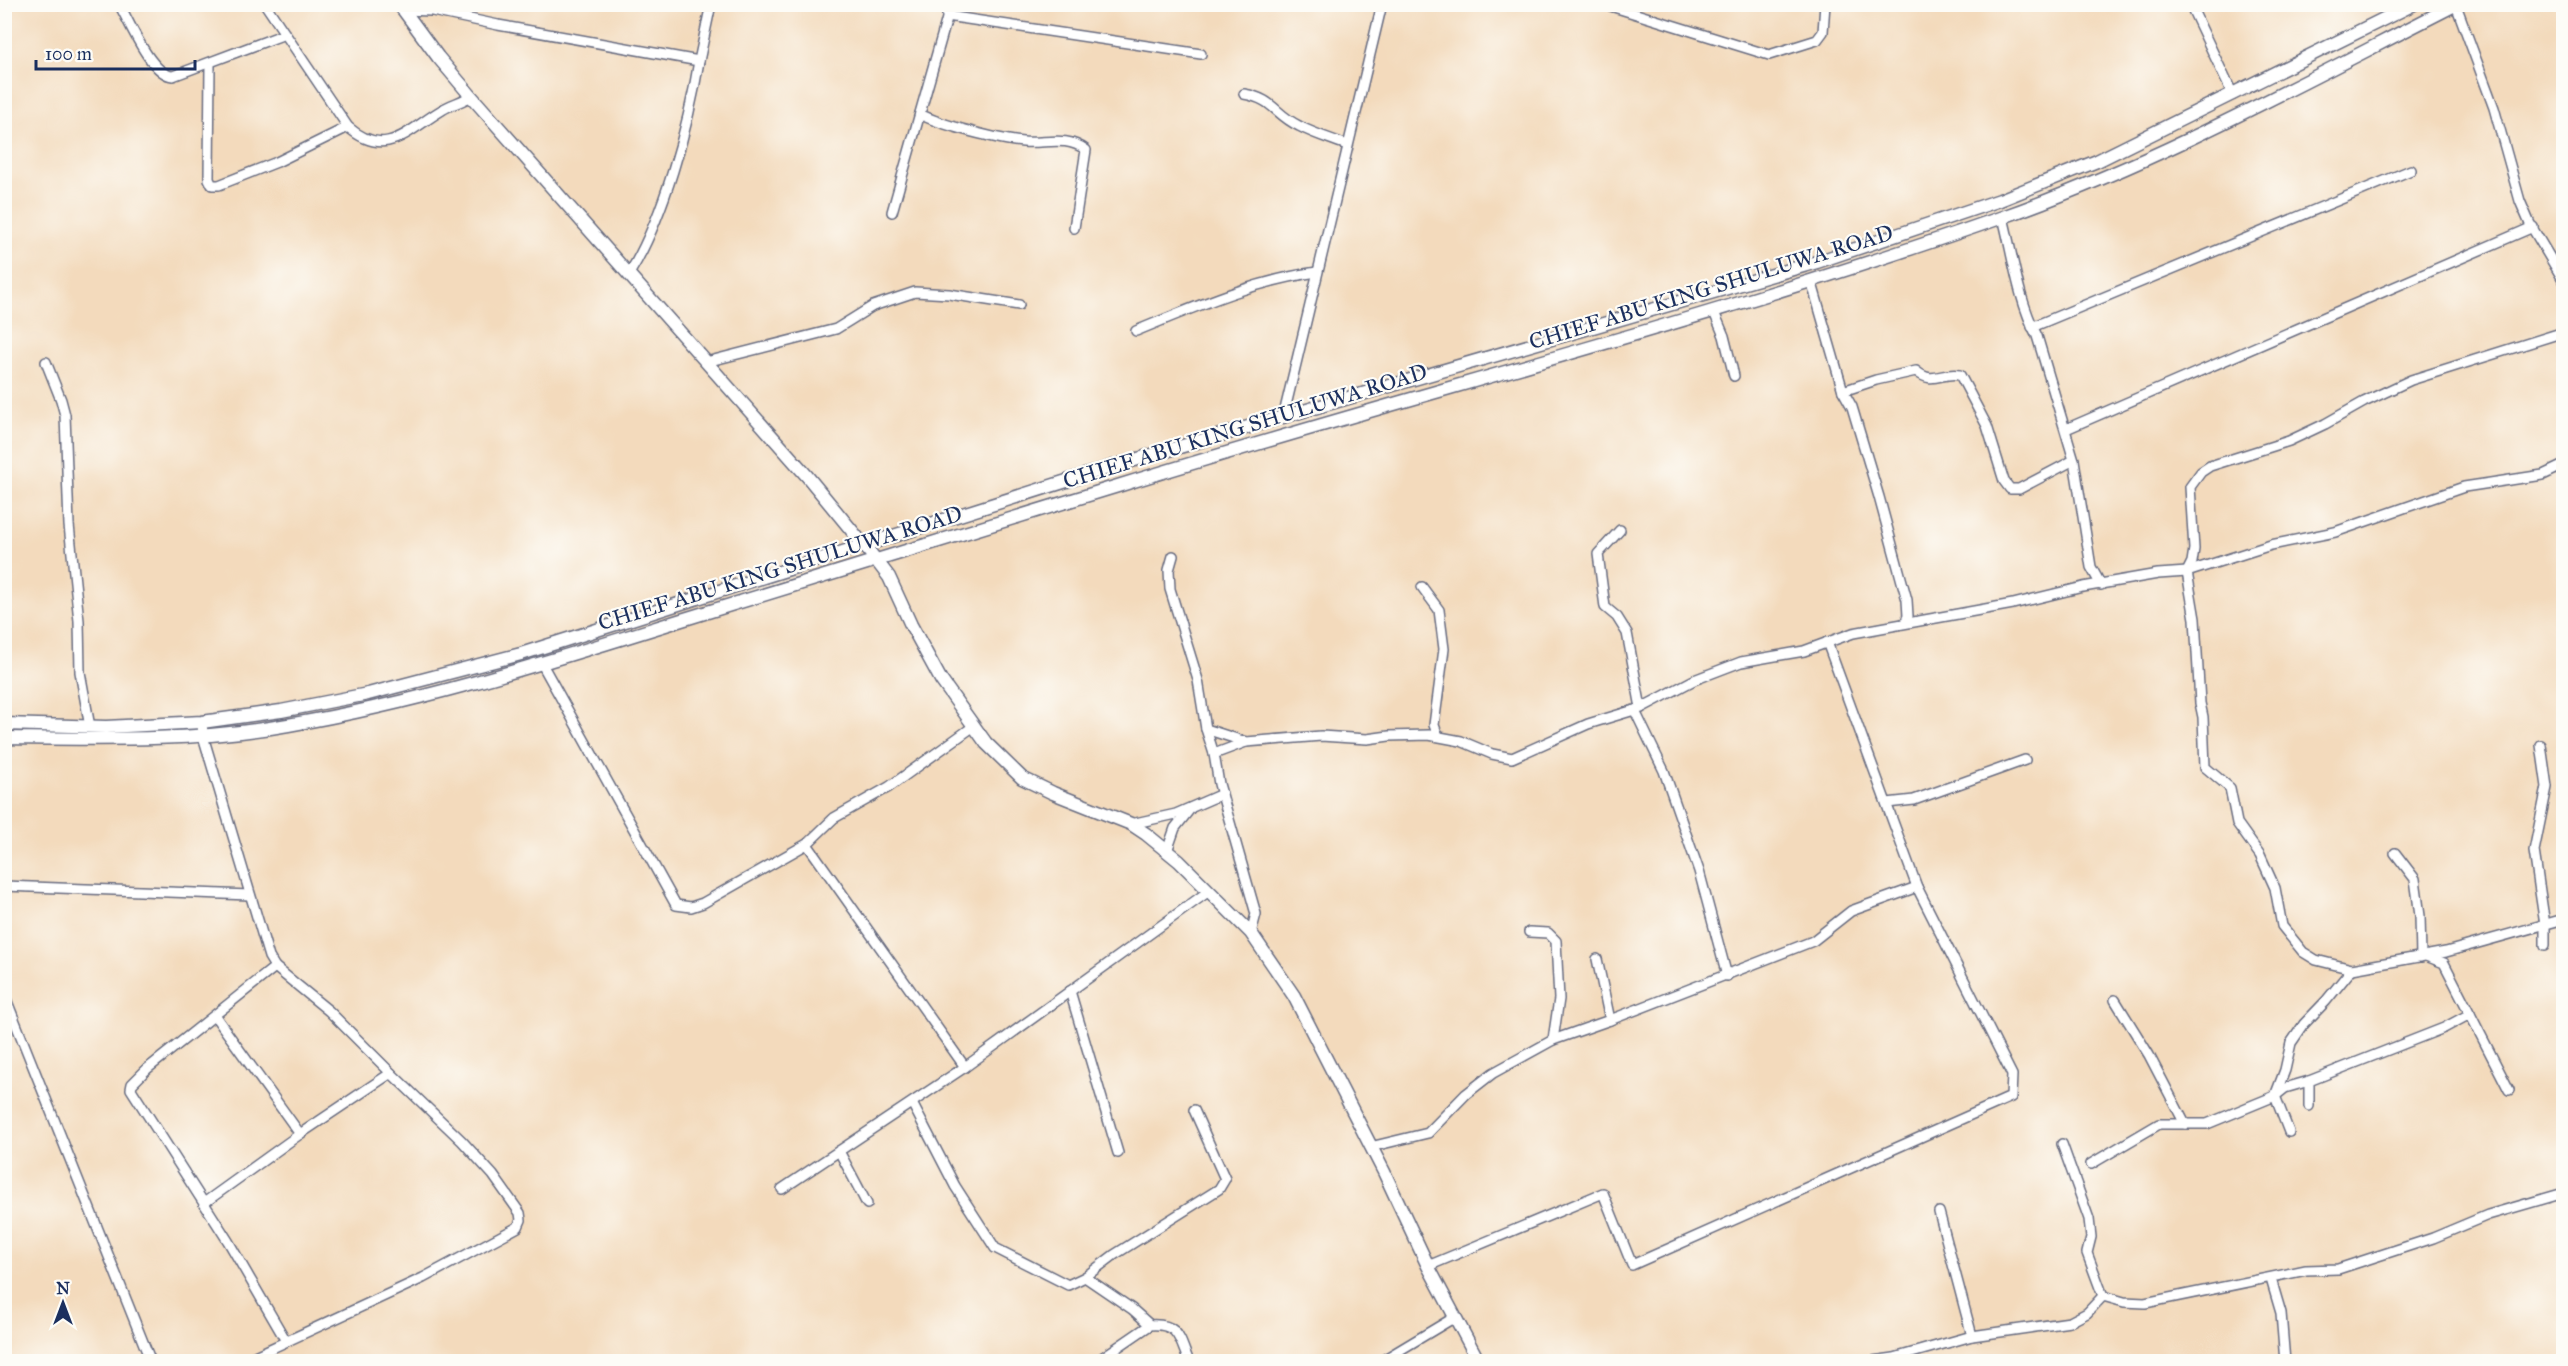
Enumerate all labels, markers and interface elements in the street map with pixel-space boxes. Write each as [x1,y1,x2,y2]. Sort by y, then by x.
scale bar [36,33,195,71]
text: 100 m [45,43,92,65]
street label: CHIEF ABU KING SHULUWA ROAD [1526,219,1896,355]
street label: CHIEF ABU KING SHULUWA ROAD [1060,358,1430,494]
street label: CHIEF ABU KING SHULUWA ROAD [595,500,965,636]
north arrow [33,1273,93,1333]
text: N [56,1279,70,1298]

